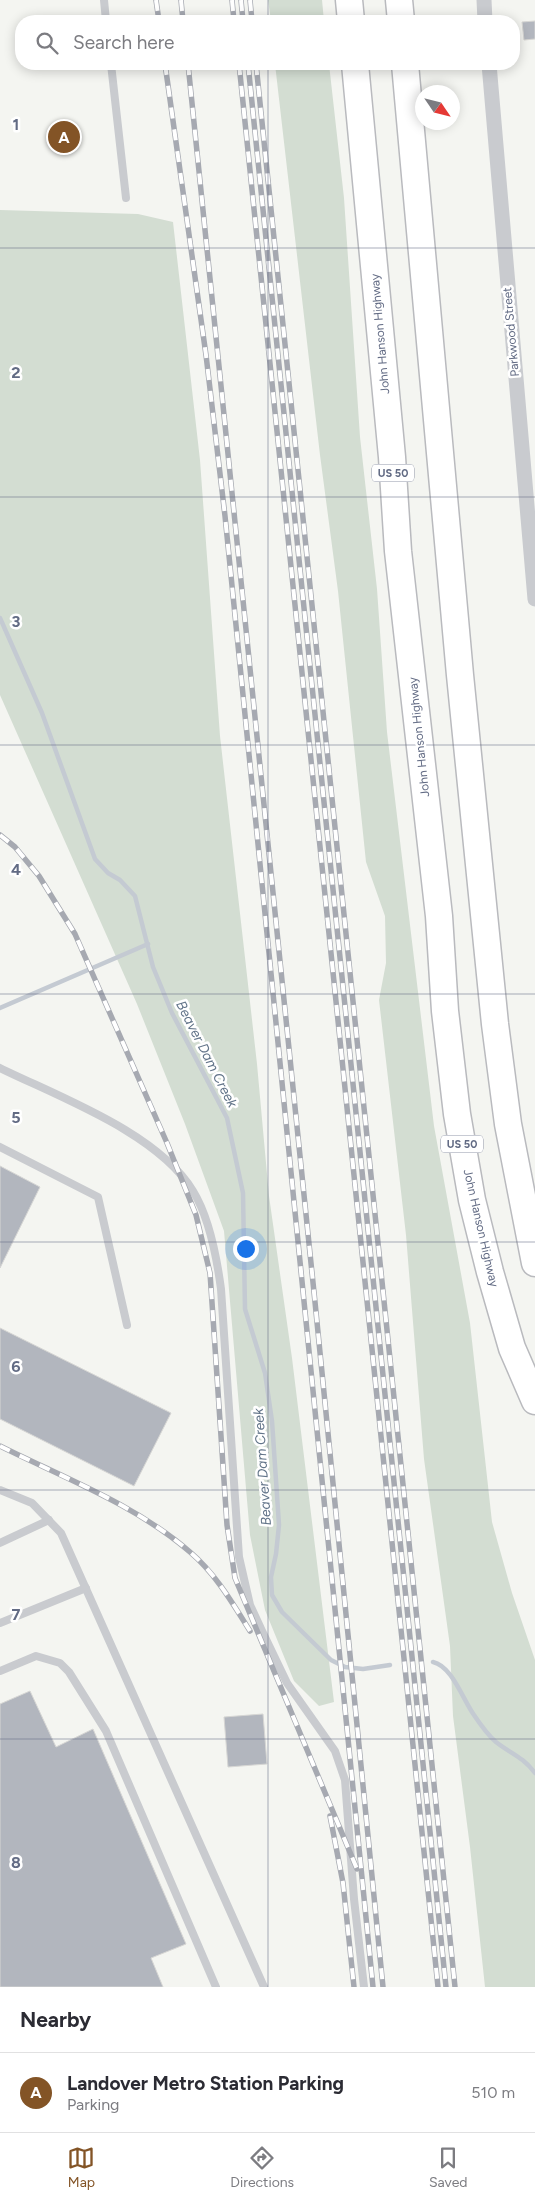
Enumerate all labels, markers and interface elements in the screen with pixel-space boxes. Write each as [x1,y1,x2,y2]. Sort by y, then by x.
search box [15,15,520,70]
icon: search [33,29,61,57]
text: Search here [73,31,175,54]
north arrow [415,85,460,130]
text: 1 [13,115,19,134]
pin: A [48,118,80,156]
street label: John Hanson Highway [368,273,392,395]
street label: Parkwood Street [500,286,522,377]
text: 2 [11,363,21,382]
road number: US 50 [372,464,414,482]
text: 3 [12,612,21,631]
street label: John Hanson Highway [406,676,432,798]
text: 4 [11,860,21,879]
water label: Beaver Dam Creek [172,998,241,1112]
text: 5 [11,1108,21,1127]
road number: US 50 [441,1136,483,1152]
street label: John Hanson Highway [461,1168,502,1289]
your location [233,1236,259,1262]
text: 6 [11,1357,21,1376]
water label: Beaver Dam Creek [250,1407,275,1526]
text: 7 [12,1605,21,1624]
text: 8 [11,1853,21,1872]
text: Nearby [20,2007,91,2032]
text: Landover Metro Station Parking [67,2072,344,2095]
text: A [30,2083,42,2102]
text: 510 m [471,2083,515,2102]
text: Parking [67,2095,119,2114]
tab: Map [67,2144,95,2191]
tab: Directions [230,2144,294,2191]
tab: Saved [429,2144,468,2191]

